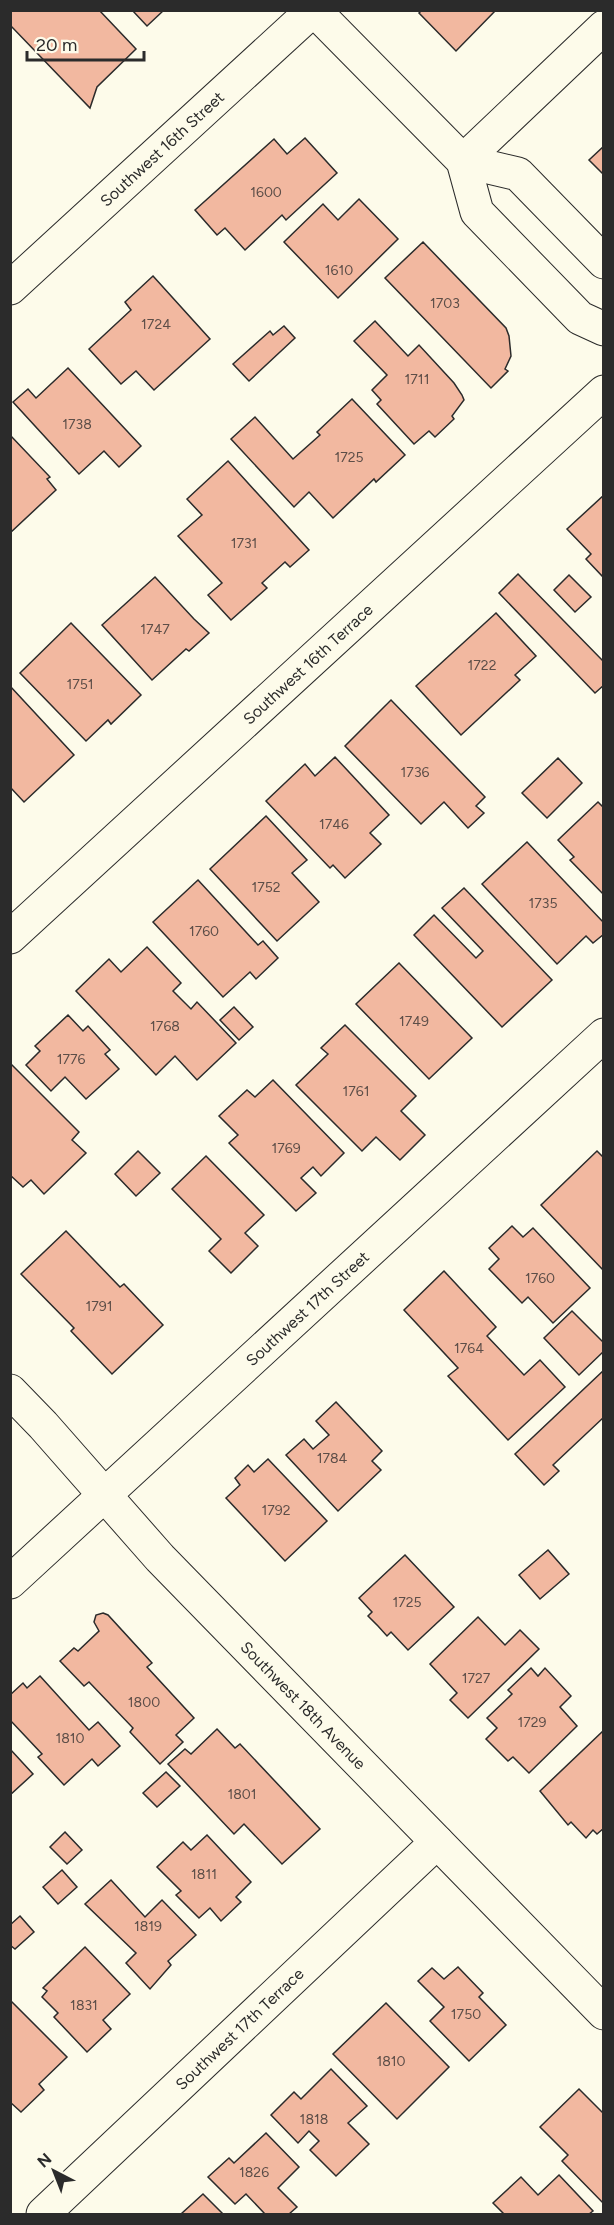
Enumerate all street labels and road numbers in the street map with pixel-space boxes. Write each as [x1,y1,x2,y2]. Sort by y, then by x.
street label: Southwest 16th Street [96,87,228,210]
street label: Southwest 16th Terrace [239,600,377,728]
street label: Southwest 17th Street [242,1247,373,1370]
street label: Southwest 18th Avenue [237,1637,370,1773]
street label: Southwest 17th Terrace [171,1964,307,2093]

